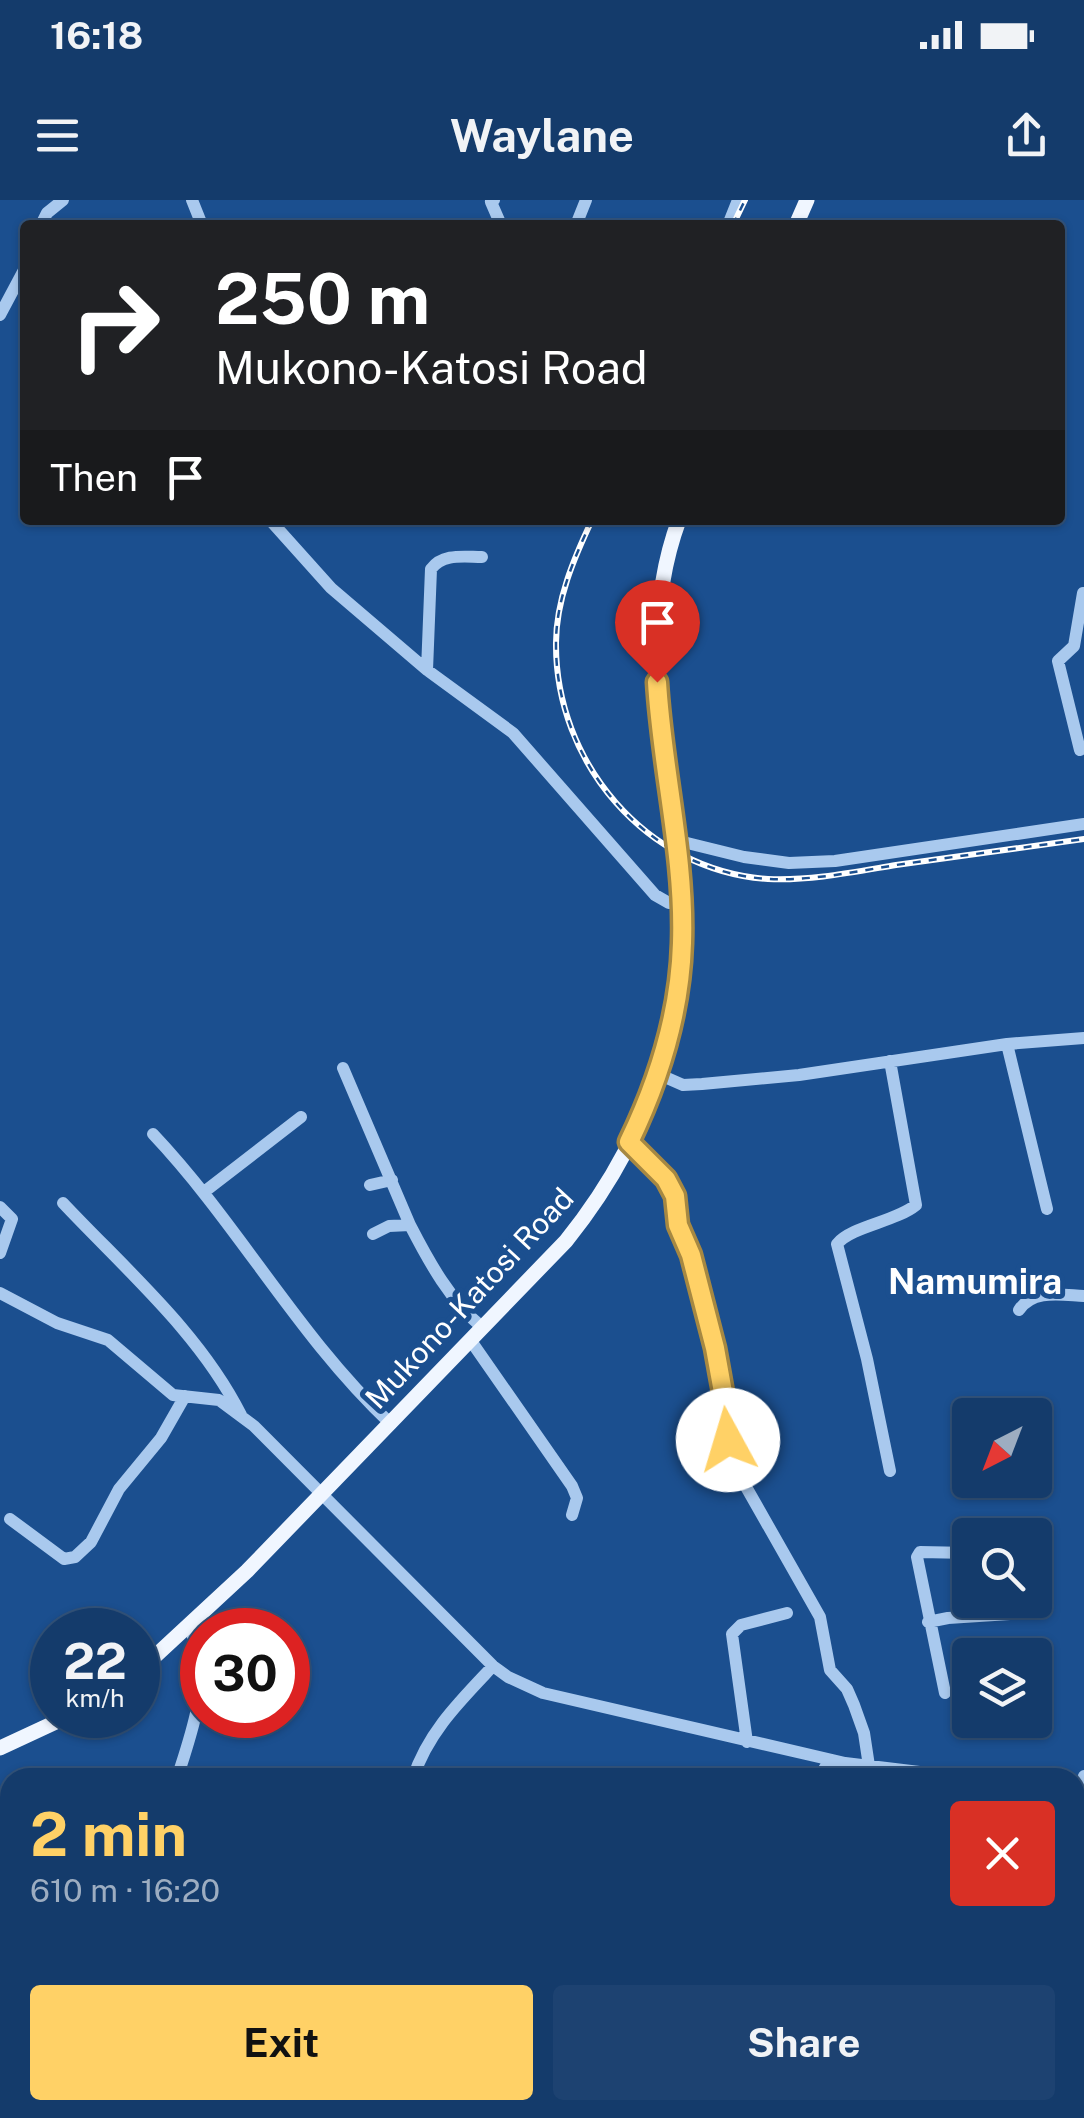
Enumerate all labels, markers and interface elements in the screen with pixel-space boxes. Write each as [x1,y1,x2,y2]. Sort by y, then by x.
text: 16:18 [50,13,143,58]
icon: menu [30,108,85,163]
icon: share [999,108,1054,163]
text: Waylane [450,109,634,162]
text: 250 m [215,257,430,340]
icon: right [50,260,180,390]
text: Mukono-Katosi Road [215,341,648,394]
icon: arrive [158,450,213,505]
text: Then [50,455,138,500]
pin [615,580,700,683]
icon: arrive [630,595,685,650]
street label: Mukono-Katosi Road [357,1180,581,1416]
district label: Namumira [888,1261,1062,1302]
position arrow [676,1388,780,1492]
north arrow [952,1398,1052,1498]
map controls [952,1398,1052,1738]
button: search [952,1518,1052,1618]
speed limit sign: 30 [180,1608,310,1738]
text: 22 [63,1631,127,1690]
button: layers [952,1638,1052,1738]
text: km/h [66,1683,124,1713]
text: 2 min [30,1799,187,1870]
button: close [950,1801,1055,1906]
text: 610 m · 16:20 [30,1872,220,1909]
button: Exit [30,1985,533,2100]
button: Share [553,1985,1055,2100]

